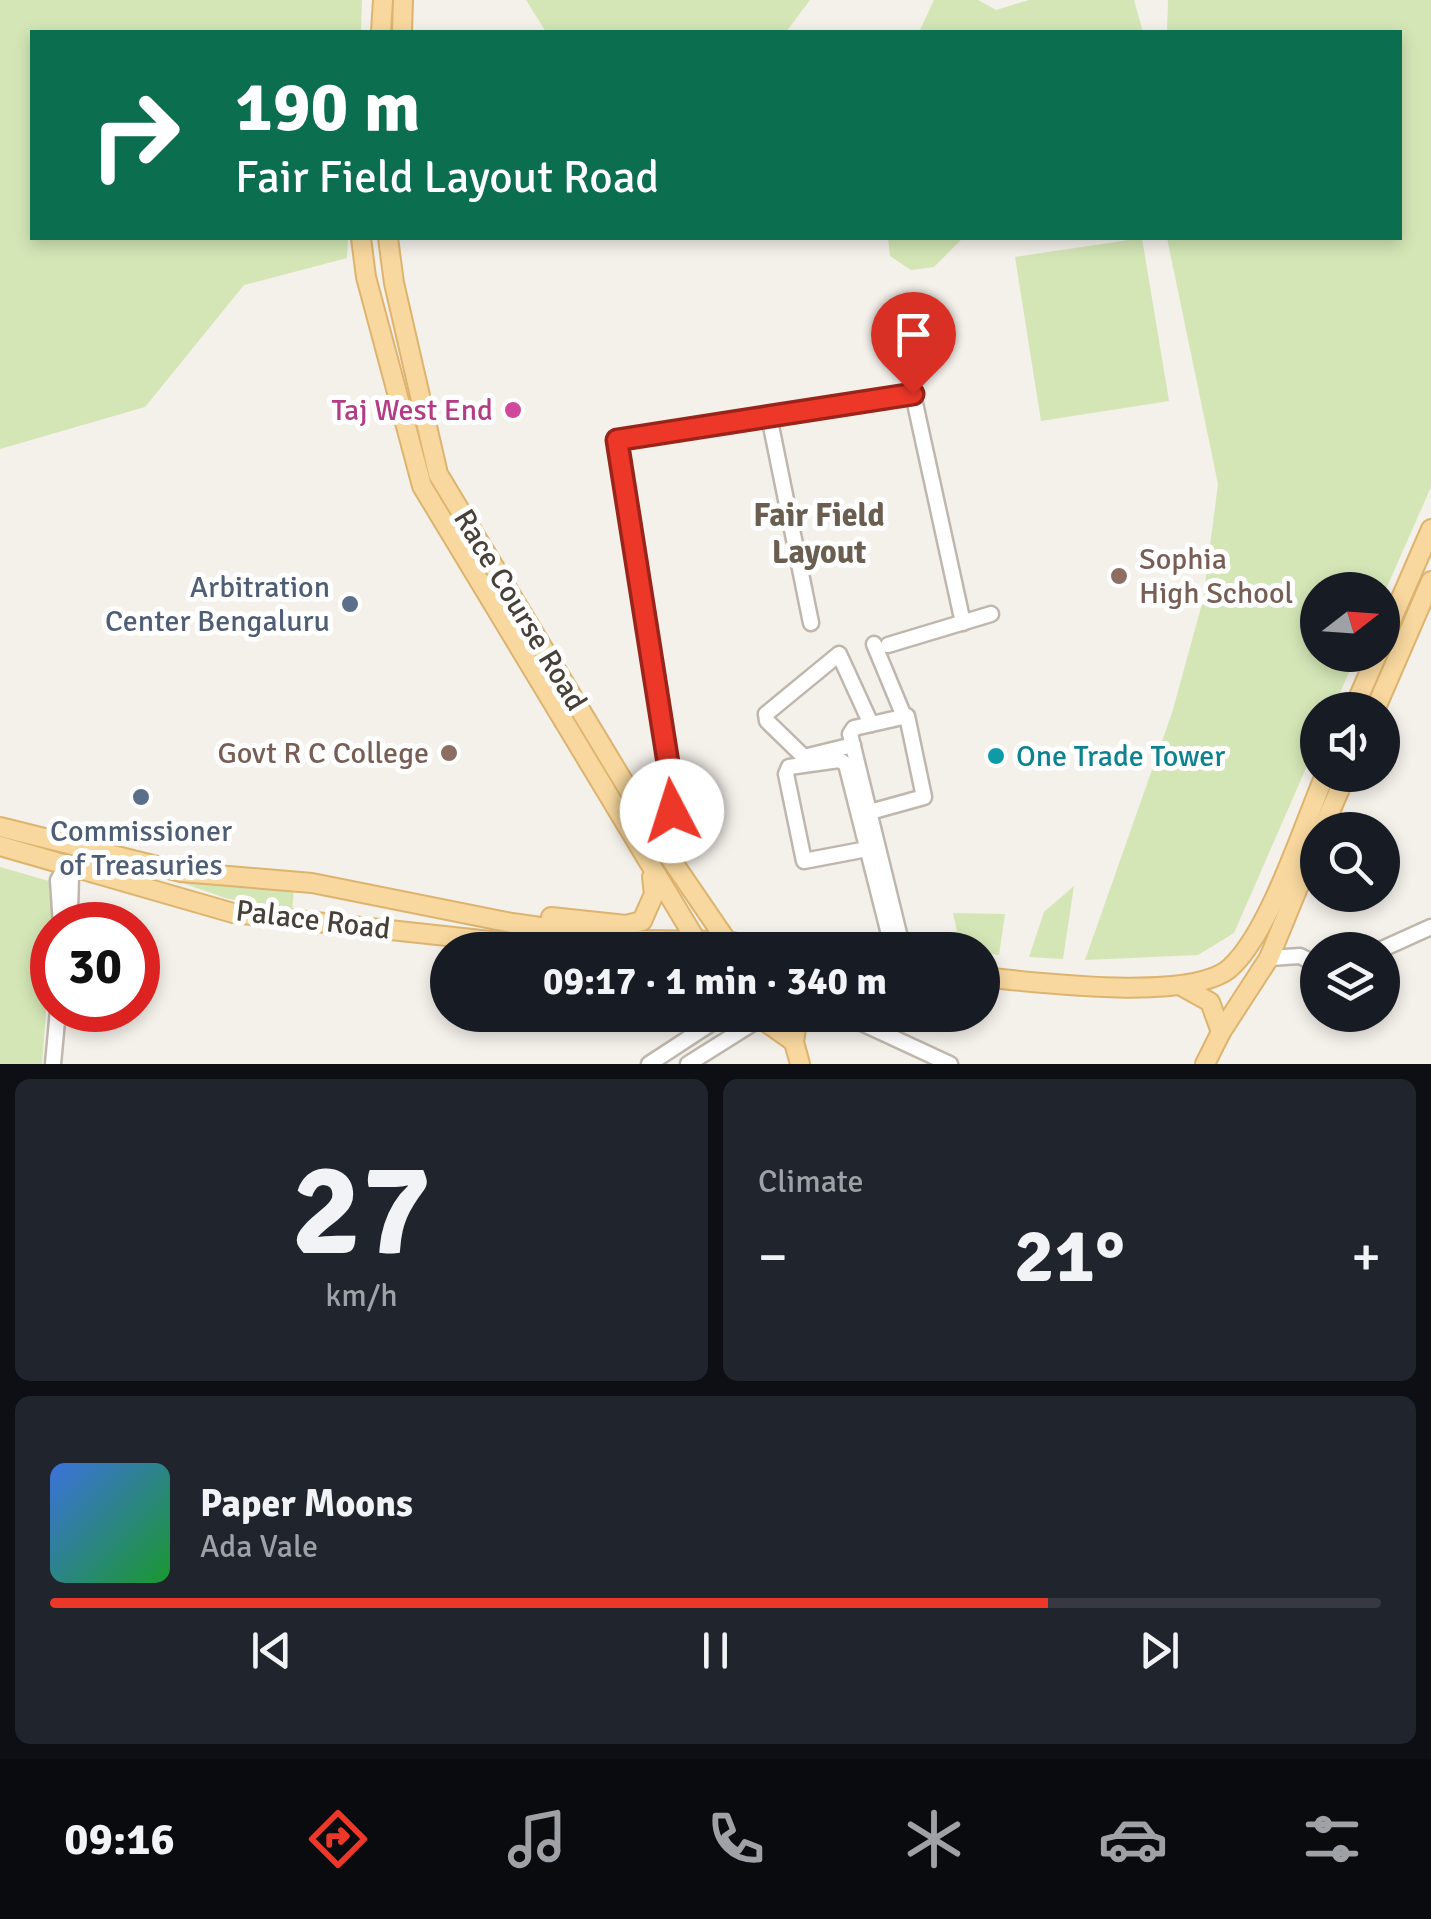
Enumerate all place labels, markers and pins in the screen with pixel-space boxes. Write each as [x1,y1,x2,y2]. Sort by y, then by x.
pin [871,292,956,395]
place label: Taj West End [331,392,493,429]
marker: Taj West End [502,399,524,421]
place label: Sophia High School [1139,541,1293,612]
marker: Sophia High School [1108,565,1130,587]
place label: Arbitration Center Bengaluru [105,569,330,640]
marker: Arbitration Center Bengaluru [339,593,361,615]
place label: Govt R C College [218,735,429,772]
place label: One Trade Tower [1016,738,1225,775]
marker: Govt R C College [438,742,460,764]
marker: One Trade Tower [985,745,1007,767]
marker: Commissioner of Treasuries [130,786,152,808]
place label: Commissioner of Treasuries [50,813,232,884]

